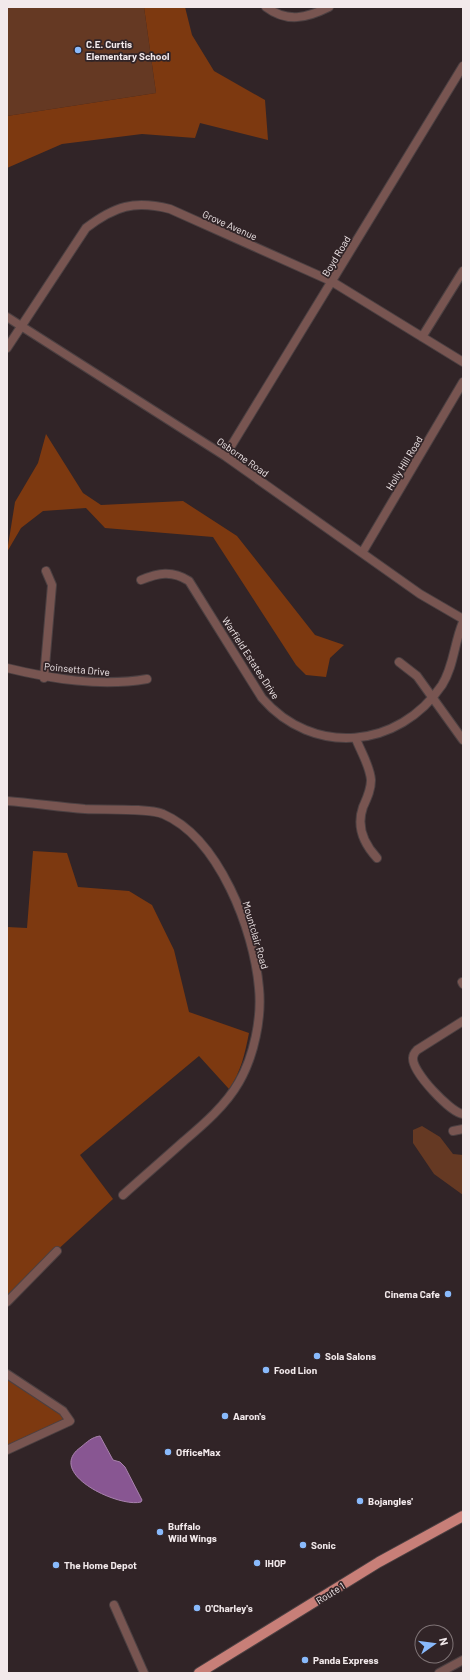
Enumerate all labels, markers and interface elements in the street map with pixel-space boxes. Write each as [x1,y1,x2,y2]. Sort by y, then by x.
place label: C.E. Curtis Elementary School [86,38,169,62]
marker: C.E. Curtis Elementary School [73,45,83,55]
street label: Grove Avenue [201,208,259,242]
street label: Boyd Road [319,233,353,279]
street label: Holly Hill Road [383,434,425,492]
street label: Osborne Road [215,435,271,479]
street label: Warfield Estates Drive [220,615,282,701]
street label: Poinsetta Drive [44,660,110,678]
street label: Mountclair Road [241,900,271,970]
place label: Cinema Cafe [385,1288,441,1300]
marker: Cinema Cafe [443,1289,453,1299]
place label: Sola Salons [325,1350,376,1362]
marker: Sola Salons [312,1351,322,1361]
place label: Food Lion [274,1364,317,1376]
marker: Food Lion [261,1365,271,1375]
place label: Aaron's [233,1410,266,1422]
marker: Aaron's [220,1411,230,1421]
place label: OfficeMax [176,1446,221,1458]
marker: OfficeMax [163,1447,173,1457]
place label: Bojangles' [368,1495,413,1507]
marker: Bojangles' [355,1496,365,1506]
place label: Buffalo Wild Wings [168,1520,217,1544]
marker: Buffalo Wild Wings [155,1527,165,1537]
place label: Sonic [311,1539,337,1551]
marker: Sonic [298,1540,308,1550]
place label: IHOP [265,1557,286,1569]
marker: IHOP [252,1558,262,1568]
place label: The Home Depot [64,1559,137,1571]
marker: The Home Depot [51,1560,61,1570]
street label: Route 1 [314,1580,346,1606]
place label: O'Charley's [205,1602,253,1614]
marker: O'Charley's [192,1603,202,1613]
north arrow [414,1624,454,1664]
text: N [437,1636,451,1647]
place label: Panda Express [313,1654,379,1666]
marker: Panda Express [300,1655,310,1665]

